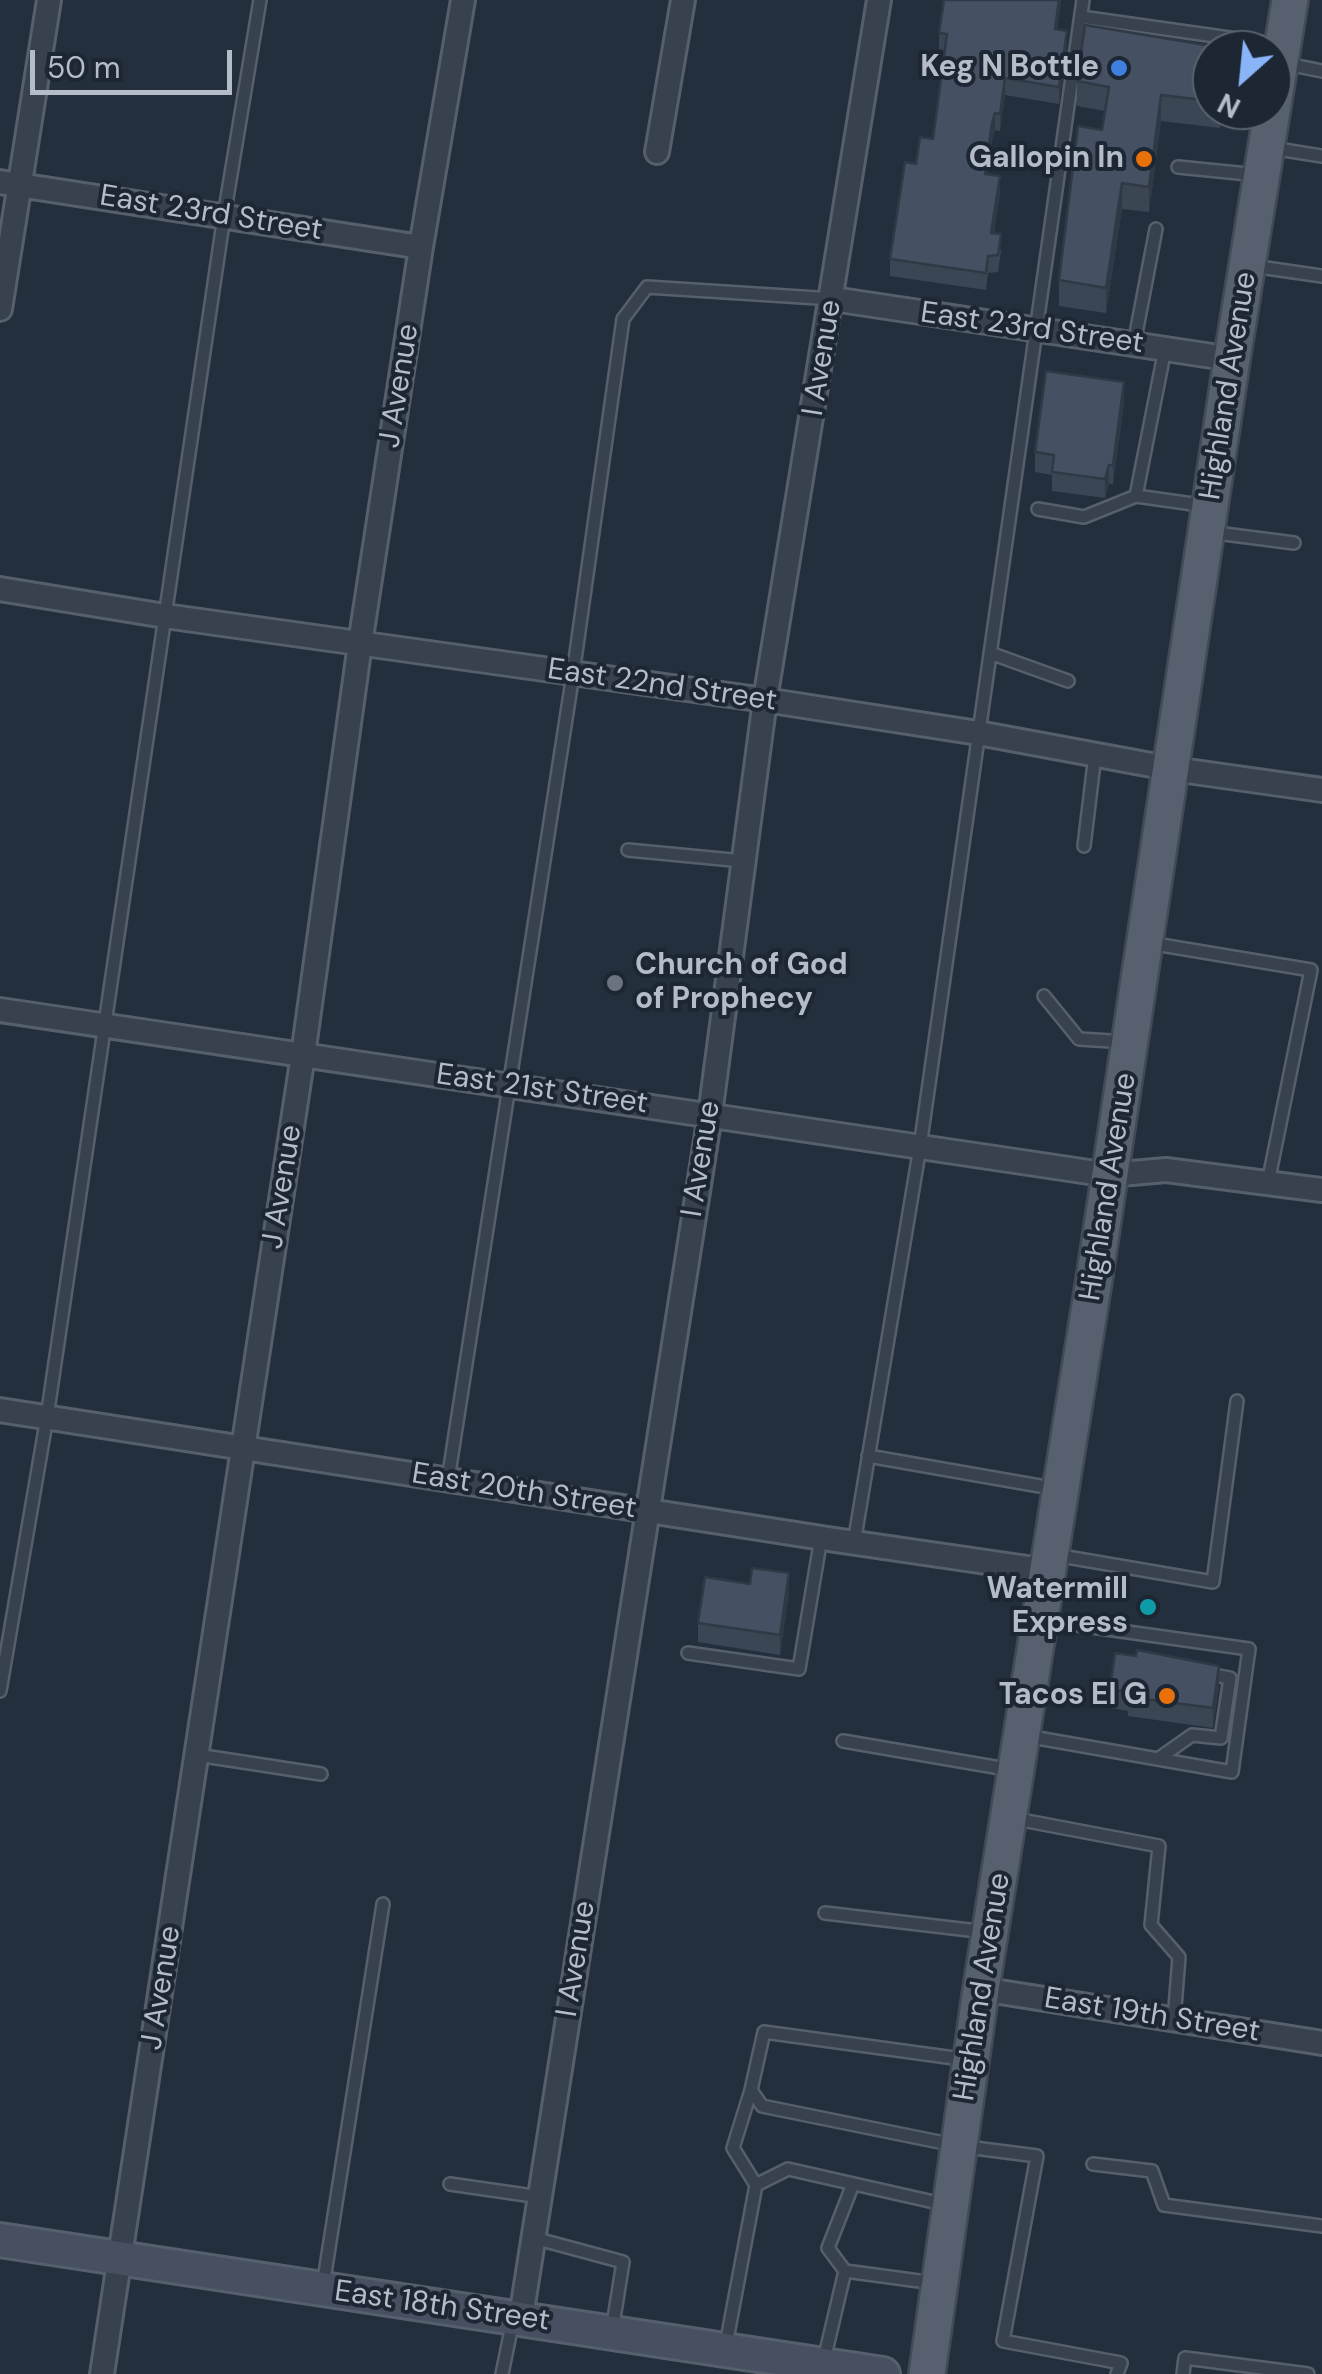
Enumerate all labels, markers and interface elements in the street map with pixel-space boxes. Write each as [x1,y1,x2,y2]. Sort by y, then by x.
scale bar [35,30,238,92]
north arrow [1192,30,1292,130]
text: 50 m [47,48,121,87]
place label: Keg N Bottle [920,50,1099,86]
marker: Keg N Bottle [1108,57,1130,79]
text: N [1212,84,1247,127]
place label: Gallopin In [969,141,1124,177]
marker: Gallopin In [1133,148,1155,170]
street label: East 23rd Street [97,179,325,249]
street label: Highland Avenue [1193,269,1265,503]
street label: East 23rd Street [918,296,1146,362]
street label: I Avenue [796,297,850,419]
street label: J Avenue [372,321,428,451]
street label: East 22nd Street [545,652,779,720]
place label: Church of God of Prophecy [635,948,848,1018]
marker: Church of God of Prophecy [604,972,626,994]
street label: East 21st Street [434,1057,650,1123]
street label: Highland Avenue [1073,1070,1145,1304]
street label: I Avenue [675,1098,729,1220]
street label: J Avenue [255,1122,311,1252]
street label: East 20th Street [409,1456,639,1528]
place label: Watermill Express [986,1572,1128,1642]
marker: Watermill Express [1137,1596,1159,1618]
place label: Tacos El G [999,1678,1147,1714]
marker: Tacos El G [1156,1685,1178,1707]
street label: Highland Avenue [947,1870,1019,2104]
street label: I Avenue [550,1898,604,2020]
street label: J Avenue [134,1923,190,2053]
street label: East 19th Street [1042,1981,1262,2051]
street label: East 18th Street [332,2274,552,2340]

